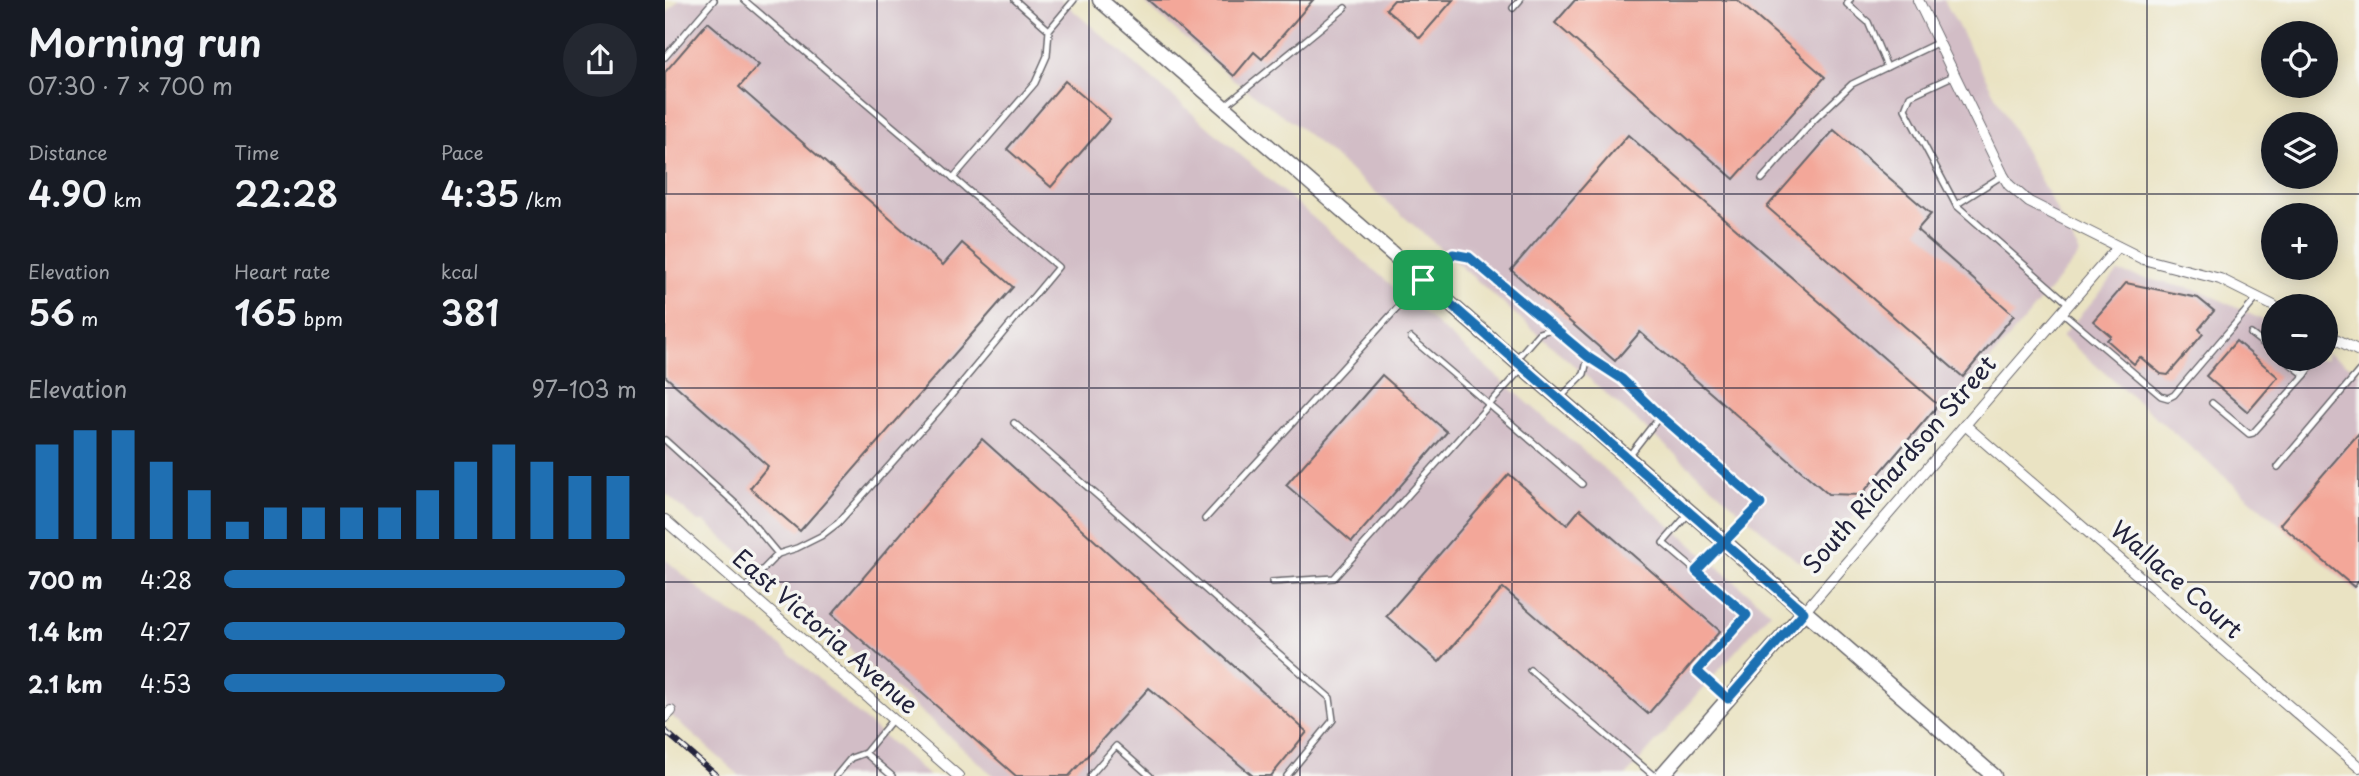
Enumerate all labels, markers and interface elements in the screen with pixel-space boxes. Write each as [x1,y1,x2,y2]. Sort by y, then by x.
text: Morning run [28,13,262,70]
map controls [2261,21,2338,371]
button: locate [2261,21,2338,98]
button: share [563,23,637,97]
text: 07:30 · 7 × 700 m [28,68,233,103]
button: layers [2261,112,2338,189]
text: Distance [28,138,108,166]
text: Time [234,138,279,166]
text: Pace [441,138,484,166]
text: 4.90 [28,166,107,219]
text: 22:28 [234,166,339,219]
text: 4:35 [441,166,519,219]
text: km [107,185,142,213]
text: /km [519,185,562,213]
button: + [2261,203,2338,280]
pin [1393,250,1453,310]
text: Elevation [28,257,110,285]
text: Heart rate [234,257,330,285]
text: kcal [441,257,479,285]
icon: arrive [1404,261,1442,299]
text: 56 [28,285,75,338]
text: 165 [234,285,297,338]
text: 381 [441,285,499,338]
button: − [2261,294,2338,371]
text: m [75,304,98,332]
text: bpm [297,304,343,332]
street label: South Richardson Street [1793,346,2004,581]
text: Elevation [28,371,127,406]
text: 97–103 m [532,371,637,406]
street label: Wallace Court [2103,511,2252,646]
street label: East Victoria Avenue [726,540,927,721]
text: 700 m [28,562,103,597]
text: 4:28 [140,562,192,597]
text: 1.4 km [28,614,103,649]
text: 4:27 [140,614,191,649]
text: 2.1 km [28,666,103,701]
text: 4:53 [140,666,191,701]

